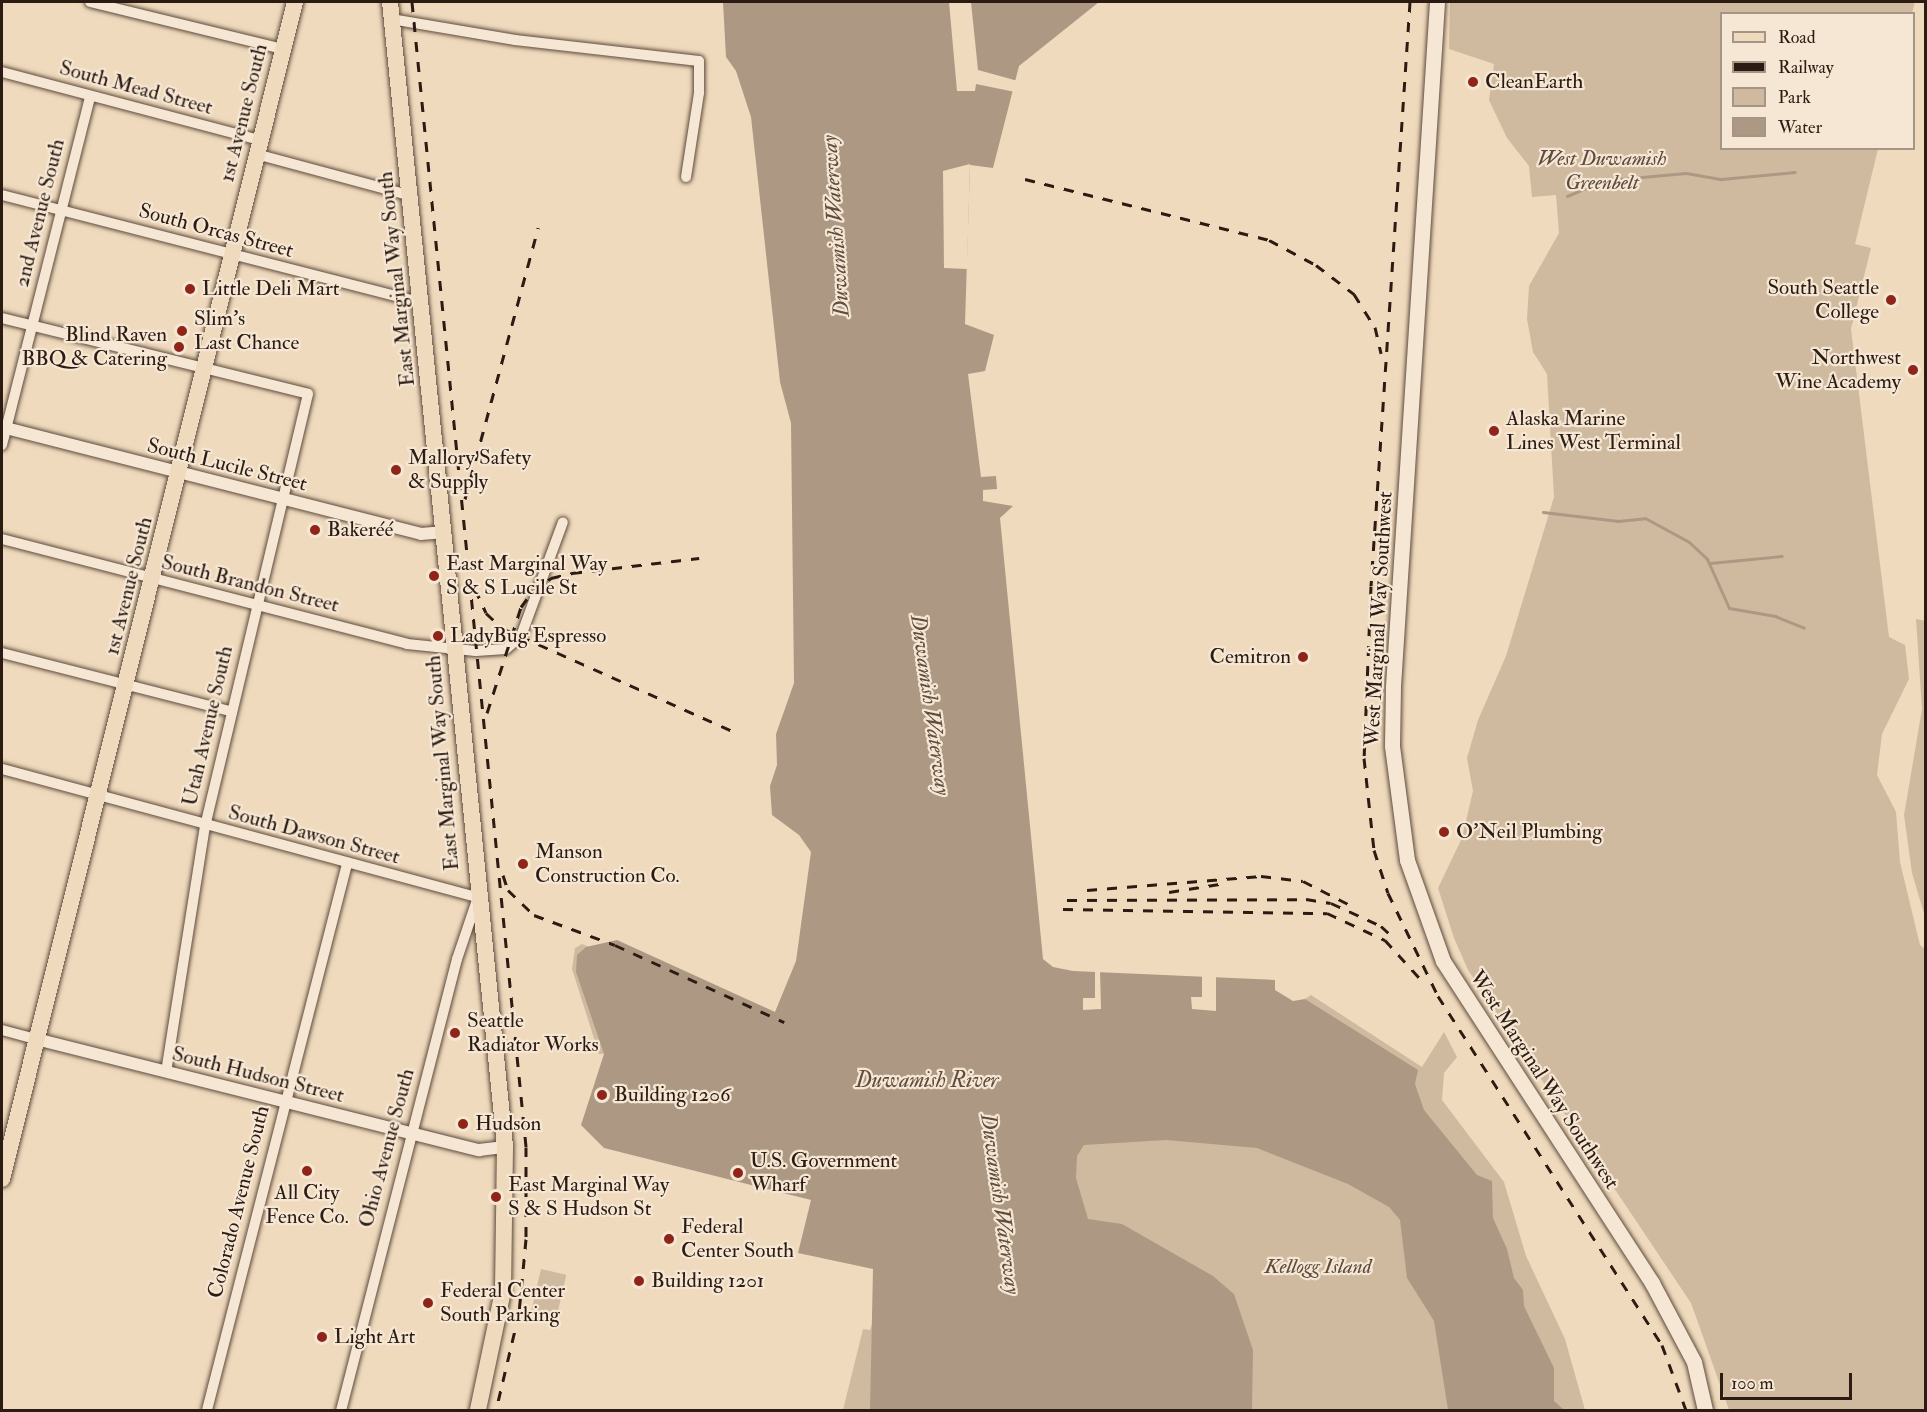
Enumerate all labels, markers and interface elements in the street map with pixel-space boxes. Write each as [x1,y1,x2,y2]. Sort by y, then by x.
legend [1720,12,1915,150]
text: Road [1778,26,1816,49]
street label: 1st Avenue South [215,41,273,185]
street label: South Mead Street [57,55,215,121]
text: Railway [1778,56,1834,79]
place label: CleanEarth [1485,69,1583,95]
marker: CleanEarth [1466,75,1480,89]
text: Park [1778,86,1811,109]
text: Water [1778,116,1822,139]
water label: Duwamish Waterway [816,134,856,318]
street label: 2nd Avenue South [9,136,71,290]
park label: West Duwamish Greenbelt [1537,146,1667,196]
street label: East Marginal Way South [373,170,421,388]
street label: South Orcas Street [136,198,296,264]
place label: South Seattle College [1767,275,1879,325]
place label: Little Deli Mart [202,276,340,302]
marker: Little Deli Mart [183,282,197,296]
marker: South Seattle College [1884,293,1898,307]
place label: Slim's Last Chance [194,306,299,356]
place label: Blind Raven BBQ & Catering [21,322,167,372]
marker: Slim's Last Chance [175,324,189,338]
marker: Blind Raven BBQ & Catering [172,340,186,354]
place label: Northwest Wine Academy [1775,345,1901,395]
marker: Northwest Wine Academy [1906,363,1920,377]
place label: Alaska Marine Lines West Terminal [1506,406,1681,456]
marker: Alaska Marine Lines West Terminal [1487,424,1501,438]
street label: South Lucile Street [144,433,310,497]
place label: Mallory Safety & Supply [408,445,531,495]
marker: Mallory Safety & Supply [389,463,403,477]
street label: West Marginal Way Southwest [1360,491,1398,747]
street label: 1st Avenue South [100,514,158,658]
place label: Bakeréé [327,517,393,543]
marker: Bakeréé [308,523,322,537]
street label: South Brandon Street [159,550,341,618]
place label: East Marginal Way S & S Lucile St [446,551,607,601]
marker: East Marginal Way S & S Lucile St [427,569,441,583]
water label: Duwamish Waterway [904,613,956,797]
place label: LadyBug Espresso [450,623,606,649]
marker: LadyBug Espresso [431,629,445,643]
street label: Utah Avenue South [177,643,239,809]
place label: Cemitron [1210,644,1291,670]
marker: Cemitron [1296,650,1310,664]
street label: East Marginal Way South [421,654,465,872]
street label: South Dawson Street [226,800,402,870]
place label: O'Neil Plumbing [1456,819,1603,845]
marker: O'Neil Plumbing [1437,825,1451,839]
place label: Manson Construction Co. [535,839,680,889]
marker: Manson Construction Co. [516,857,530,871]
street label: West Marginal Way Southwest [1464,966,1624,1194]
place label: Seattle Radiator Works [467,1008,599,1058]
marker: Seattle Radiator Works [448,1026,462,1040]
street label: South Hudson Street [169,1041,347,1109]
street label: Ohio Avenue South [354,1066,420,1230]
water label: Duwamish River [855,1068,999,1094]
place label: Building 1206 [614,1082,731,1108]
marker: Building 1206 [595,1088,609,1102]
street label: Colorado Avenue South [203,1103,275,1301]
place label: Hudson [475,1111,541,1137]
water label: Duwamish Waterway [974,1112,1026,1296]
marker: Hudson [456,1117,470,1131]
place label: U.S. Government Wharf [750,1148,897,1198]
marker: All City Fence Co. [300,1164,314,1178]
marker: U.S. Government Wharf [731,1166,745,1180]
place label: East Marginal Way S & S Hudson St [508,1172,669,1222]
place label: All City Fence Co. [265,1180,349,1230]
marker: East Marginal Way S & S Hudson St [489,1190,503,1204]
place label: Federal Center South [681,1214,794,1264]
marker: Federal Center South [662,1232,676,1246]
park label: Kellogg Island [1265,1254,1371,1280]
place label: Building 1201 [651,1268,764,1294]
marker: Building 1201 [632,1274,646,1288]
place label: Federal Center South Parking [440,1278,565,1328]
marker: Federal Center South Parking [421,1296,435,1310]
place label: Light Art [334,1324,415,1350]
marker: Light Art [315,1330,329,1344]
scale bar [1723,1361,1855,1399]
text: 100 m [1731,1372,1774,1395]

